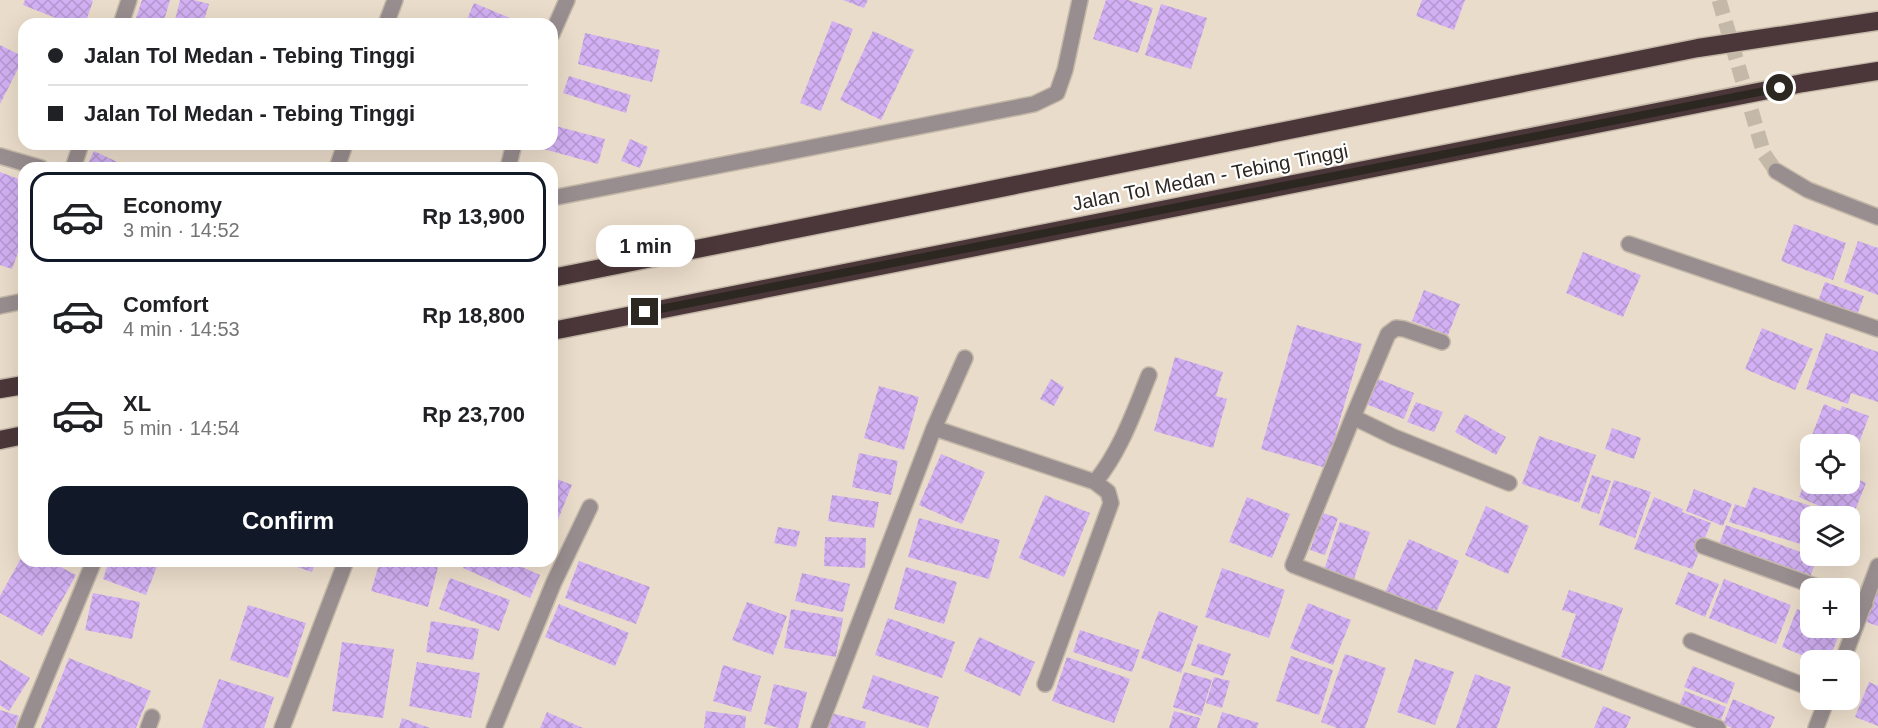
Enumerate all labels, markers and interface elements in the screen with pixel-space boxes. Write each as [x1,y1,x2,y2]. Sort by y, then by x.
text: Jalan Tol Medan - Tebing Tinggi [84,43,415,68]
route start [1766,74,1793,101]
text: Jalan Tol Medan - Tebing Tinggi [84,101,415,126]
street label: Jalan Tol Medan - Tebing Tinggi [1070,139,1350,215]
icon: car [51,190,105,244]
text: Economy [123,193,222,218]
text: Rp 13,900 [422,204,525,229]
text: 3 min · 14:52 [123,219,240,241]
callout: 1 min [596,225,694,267]
text: 1 min [619,235,672,257]
icon: car [51,289,105,343]
text: Comfort [123,292,209,317]
route end [631,298,658,325]
text: Rp 18,800 [422,303,525,328]
text: 4 min · 14:53 [123,318,240,340]
icon: car [51,388,105,442]
text: XL [123,391,151,416]
text: Rp 23,700 [422,402,525,427]
text: 5 min · 14:54 [123,417,240,439]
map controls [1800,434,1860,710]
button: locate [1800,434,1860,494]
button: Confirm [48,486,528,555]
button: layers [1800,506,1860,566]
button: + [1800,578,1860,638]
button: − [1800,650,1860,710]

